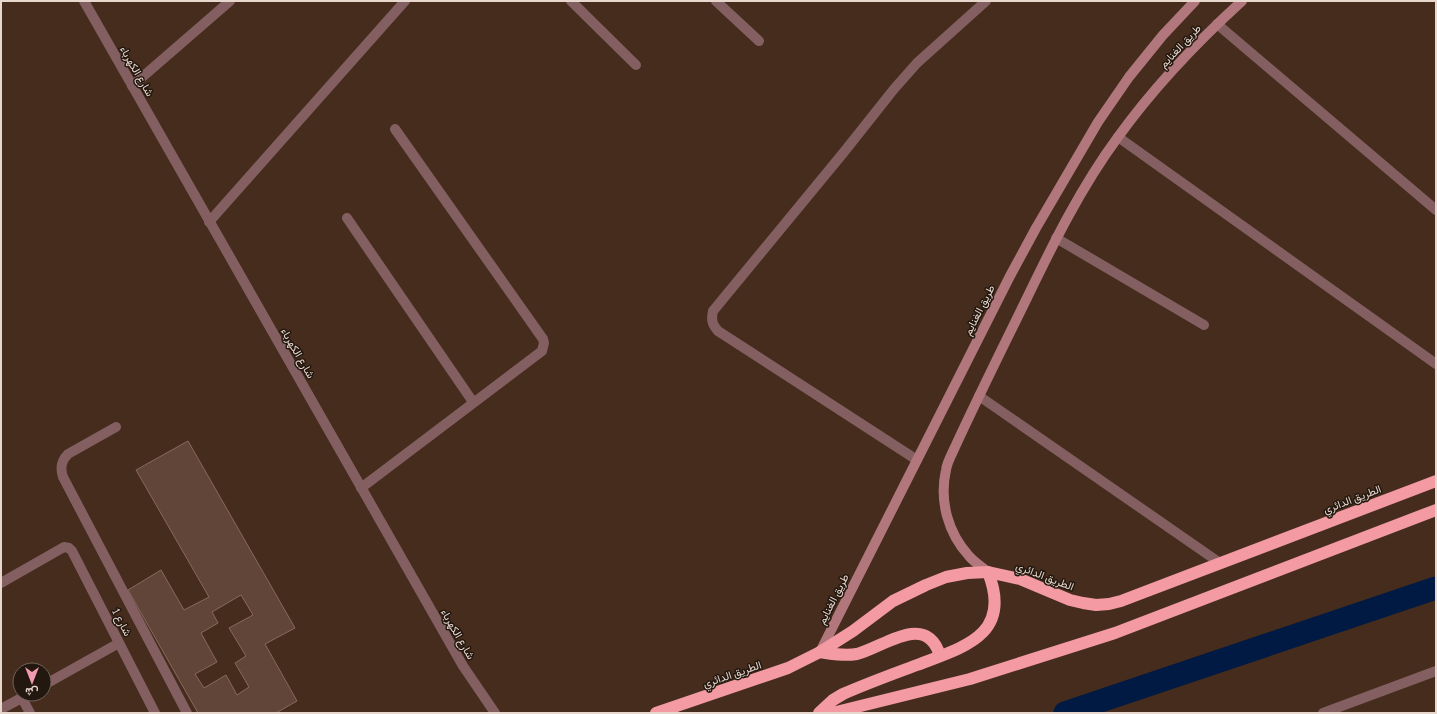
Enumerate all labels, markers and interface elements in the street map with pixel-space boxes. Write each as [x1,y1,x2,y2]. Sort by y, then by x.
street label: طريق الغنايم [1156,21,1204,71]
street label: شارع الكهرباء [116,43,157,99]
street label: طريق الغنايم [960,282,999,338]
street label: شارع الكهرباء [277,325,318,381]
street label: الطريق الدائري [1321,482,1384,519]
street label: الطريق الدائري [1013,559,1076,596]
street label: طريق الغنايم [814,571,853,627]
street label: شارع 1 [108,606,135,639]
street label: شارع الكهرباء [437,606,478,662]
street label: الطريق الدائري [701,657,764,693]
north arrow [12,662,52,702]
text: ش [25,685,39,699]

